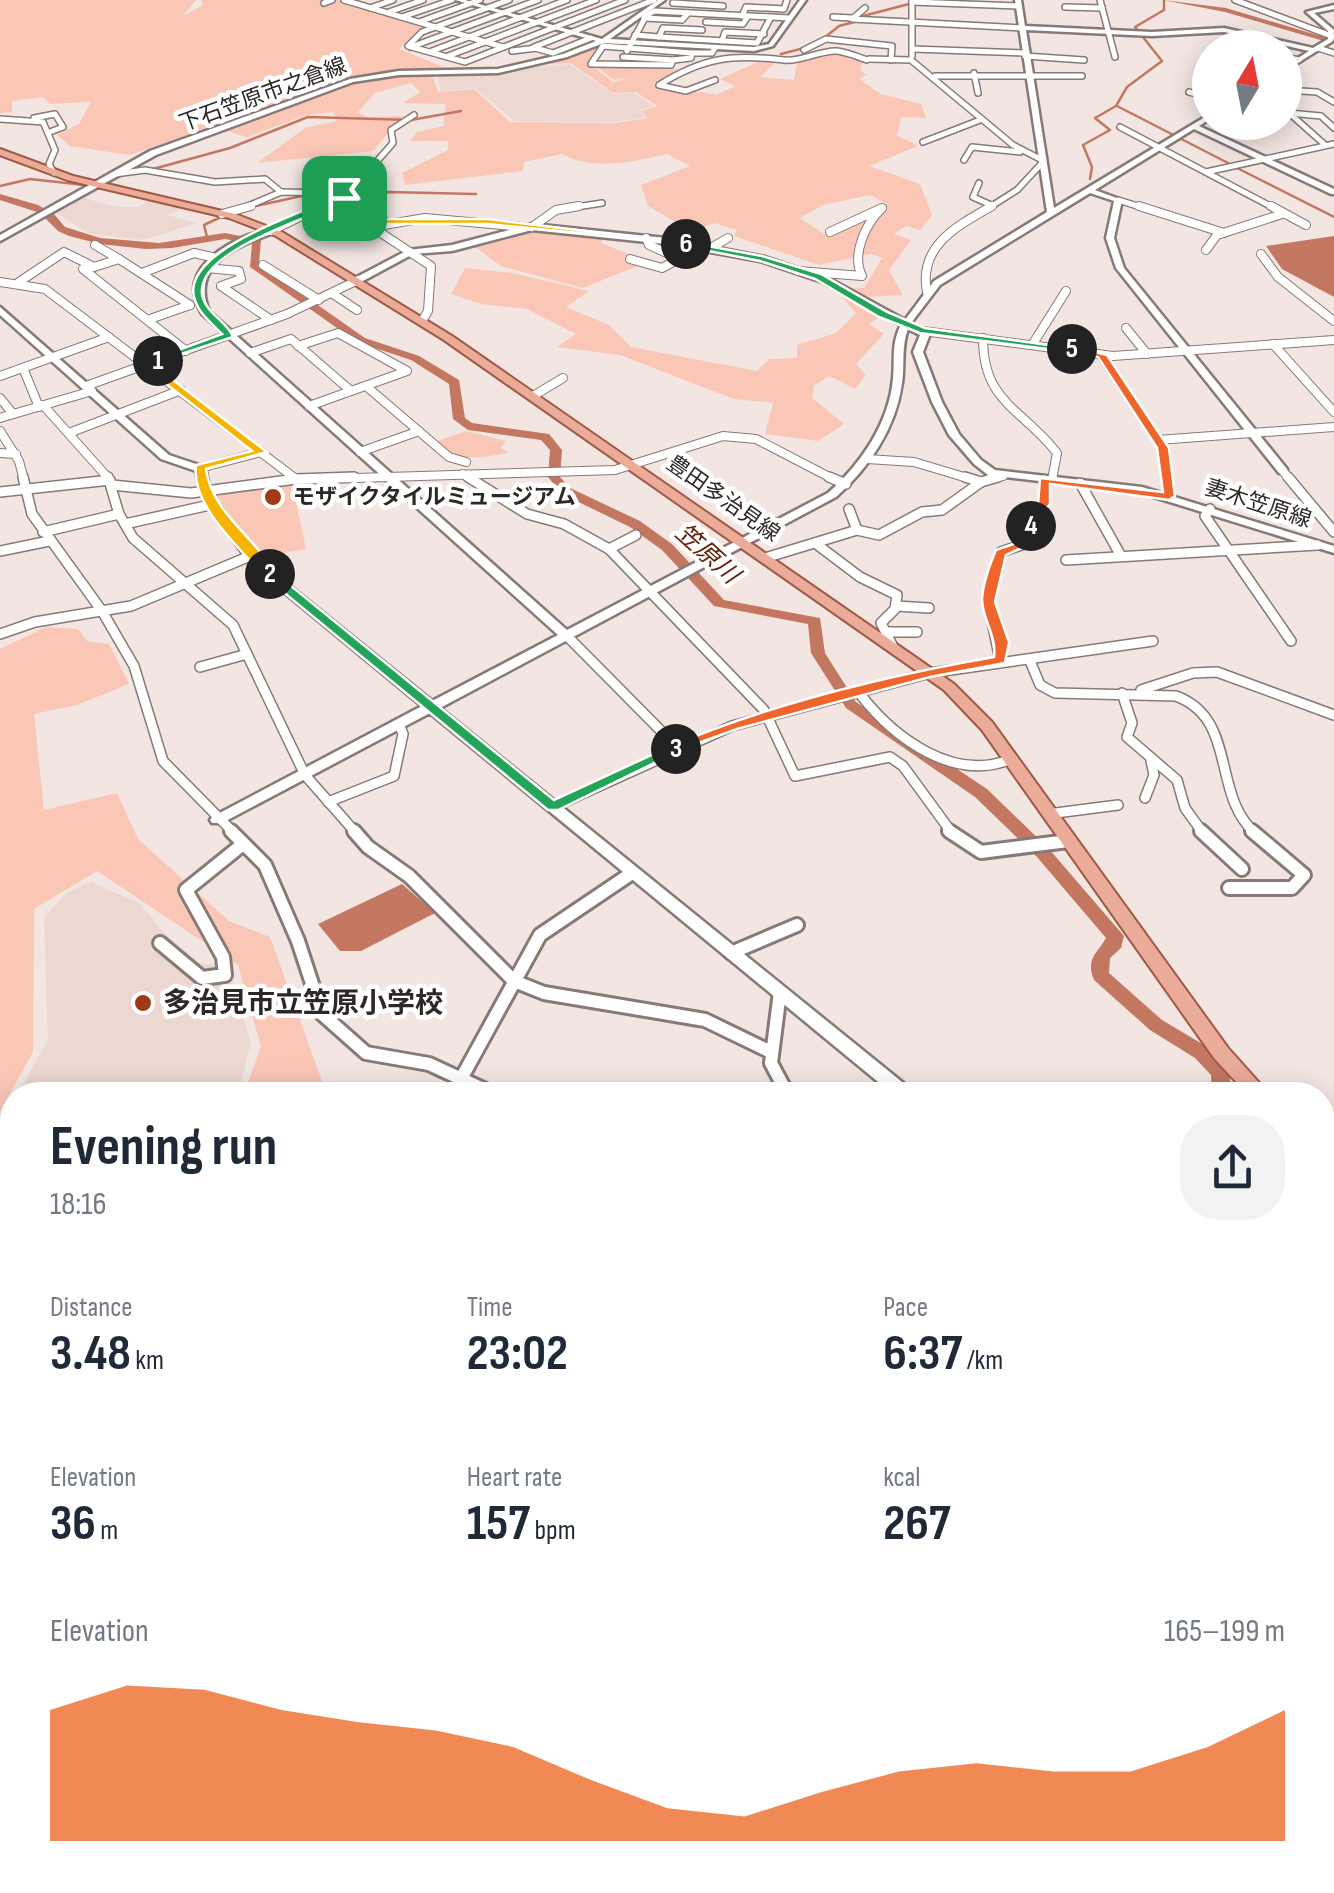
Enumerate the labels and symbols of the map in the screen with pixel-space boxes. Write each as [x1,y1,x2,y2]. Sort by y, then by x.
north arrow [1192,30,1302,140]
street label: 下石笠原市之倉線 [176,52,350,138]
pin [302,156,387,241]
pin: 6 [661,219,711,269]
pin: 5 [1047,324,1097,374]
pin: 1 [133,336,183,386]
street label: 豊田多治見線 [661,450,785,548]
street label: 妻木笠原線 [1202,474,1314,534]
place label: モザイクタイルミュージアム [293,484,576,511]
marker: モザイクタイルミュージアム [262,486,284,508]
pin: 4 [1006,501,1056,551]
water label: 笠原川 [669,517,747,593]
pin: 2 [245,549,295,599]
pin: 3 [651,724,701,774]
place label: 多治見市立笠原小学校 [163,987,443,1020]
marker: 多治見市立笠原小学校 [132,992,154,1014]

